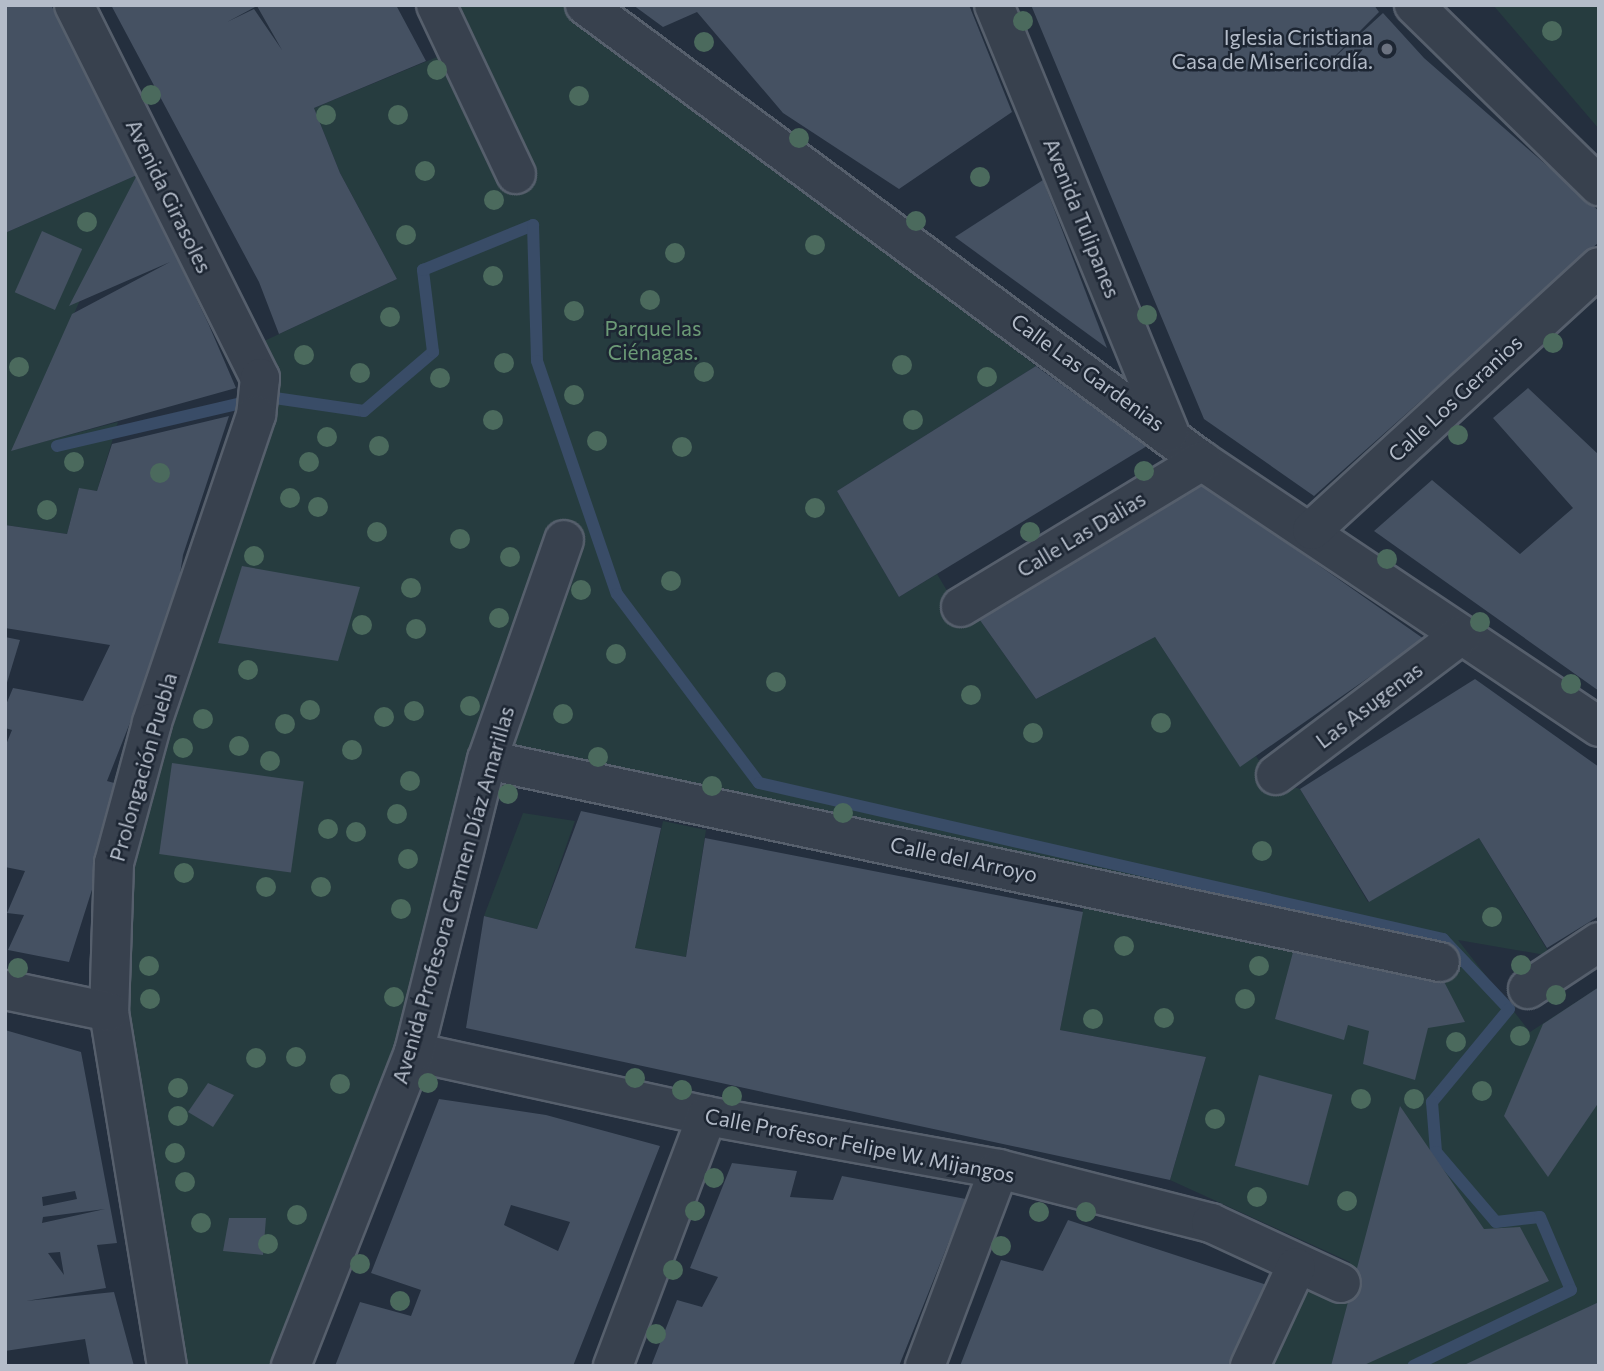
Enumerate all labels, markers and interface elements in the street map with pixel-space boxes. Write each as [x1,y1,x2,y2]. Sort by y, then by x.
place label: Iglesia Cristiana Casa de Misericordía. [1172,24,1373,74]
marker: Iglesia Cristiana Casa de Misericordía. [1379,41,1395,57]
street label: Avenida Girasoles [121,115,217,277]
street label: Avenida Tulipanes [1038,134,1126,302]
street label: Calle Las Gardenias [1006,308,1170,436]
park label: Parque las Ciénagas. [604,315,702,365]
street label: Calle Los Geranios [1383,329,1527,467]
street label: Calle Las Dalias [1012,486,1150,582]
street label: Las Asugenas [1311,657,1427,753]
street label: Prolongación Puebla [104,670,182,864]
street label: Avenida Profesora Carmen Díaz Amarillas [387,703,519,1087]
street label: Calle del Arroyo [888,831,1040,887]
street label: Calle Profesor Felipe W. Mijangos [703,1103,1017,1187]

